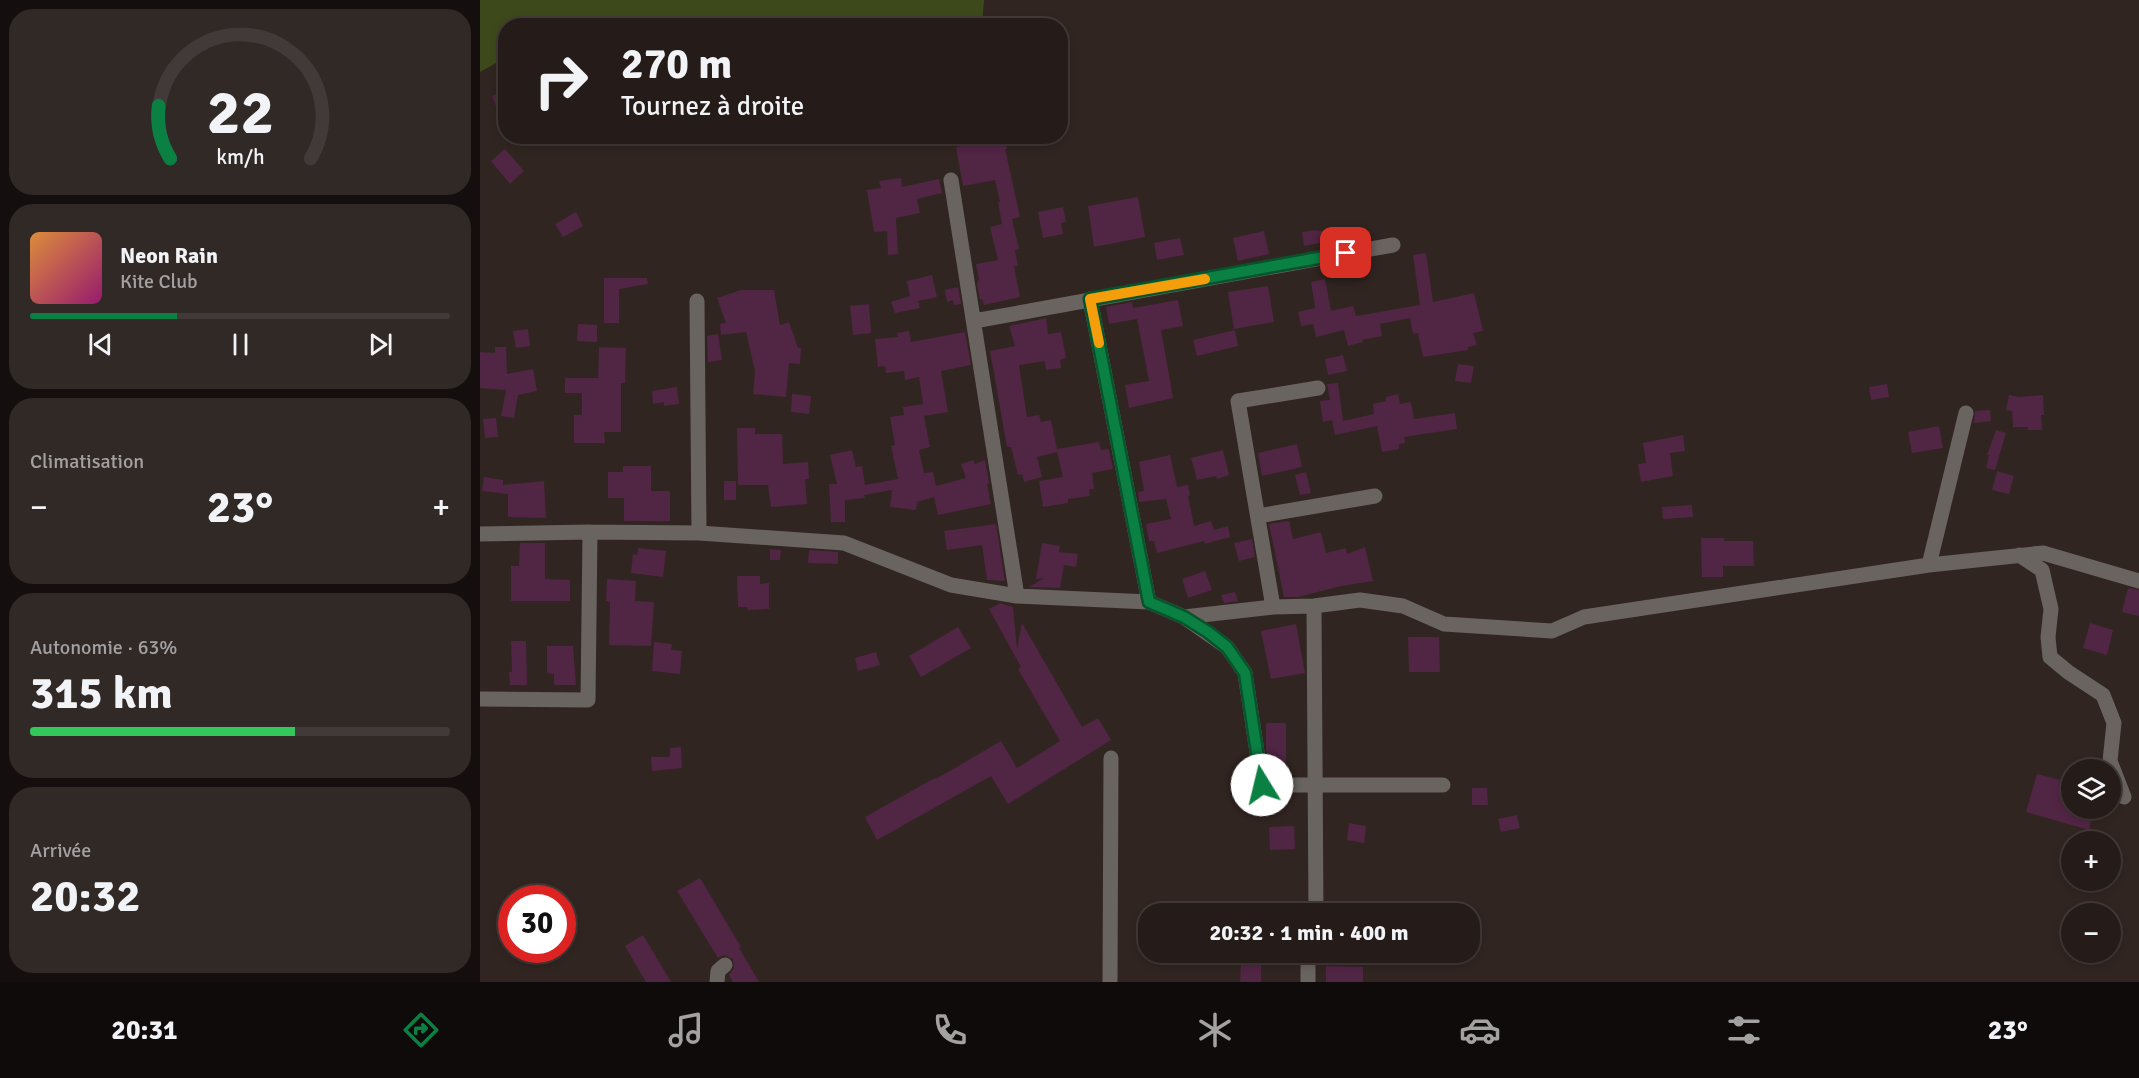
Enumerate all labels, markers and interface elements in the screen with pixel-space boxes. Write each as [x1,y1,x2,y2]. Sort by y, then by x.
text: 270 m [621,39,732,90]
icon: right [522,42,600,120]
text: 22 [206,74,274,151]
text: Tournez à droite [621,90,804,123]
text: km/h [216,144,264,170]
pin [1320,227,1371,278]
icon: arrive [1329,236,1362,269]
text: Neon Rain [120,242,218,269]
text: Kite Club [120,269,198,294]
icon: previous [84,328,117,361]
icon: pause [224,328,257,361]
icon: next [364,328,397,361]
text: Climatisation [30,449,144,474]
text: 23° [207,480,273,535]
text: − [30,487,48,528]
text: + [432,487,450,528]
text: Autonomie · 63% [30,635,177,660]
text: 315 km [30,666,173,721]
position arrow [1230,753,1294,817]
map controls [2061,759,2121,963]
button: layers [2061,759,2121,819]
button: + [2061,831,2121,891]
text: Arrivée [30,838,91,863]
text: 20:32 [30,869,140,924]
speed limit sign: 30 [498,885,576,963]
button: − [2061,903,2121,963]
text: 20:32 · 1 min · 400 m [1209,919,1409,946]
icon: directions [400,1009,442,1051]
icon: music [665,1009,707,1051]
icon: phone [929,1009,971,1051]
icon: climate [1194,1009,1236,1051]
icon: car [1459,1009,1501,1051]
icon: filters [1723,1009,1765,1051]
text: 20:31 [111,1014,178,1047]
text: 23° [1988,1014,2028,1047]

